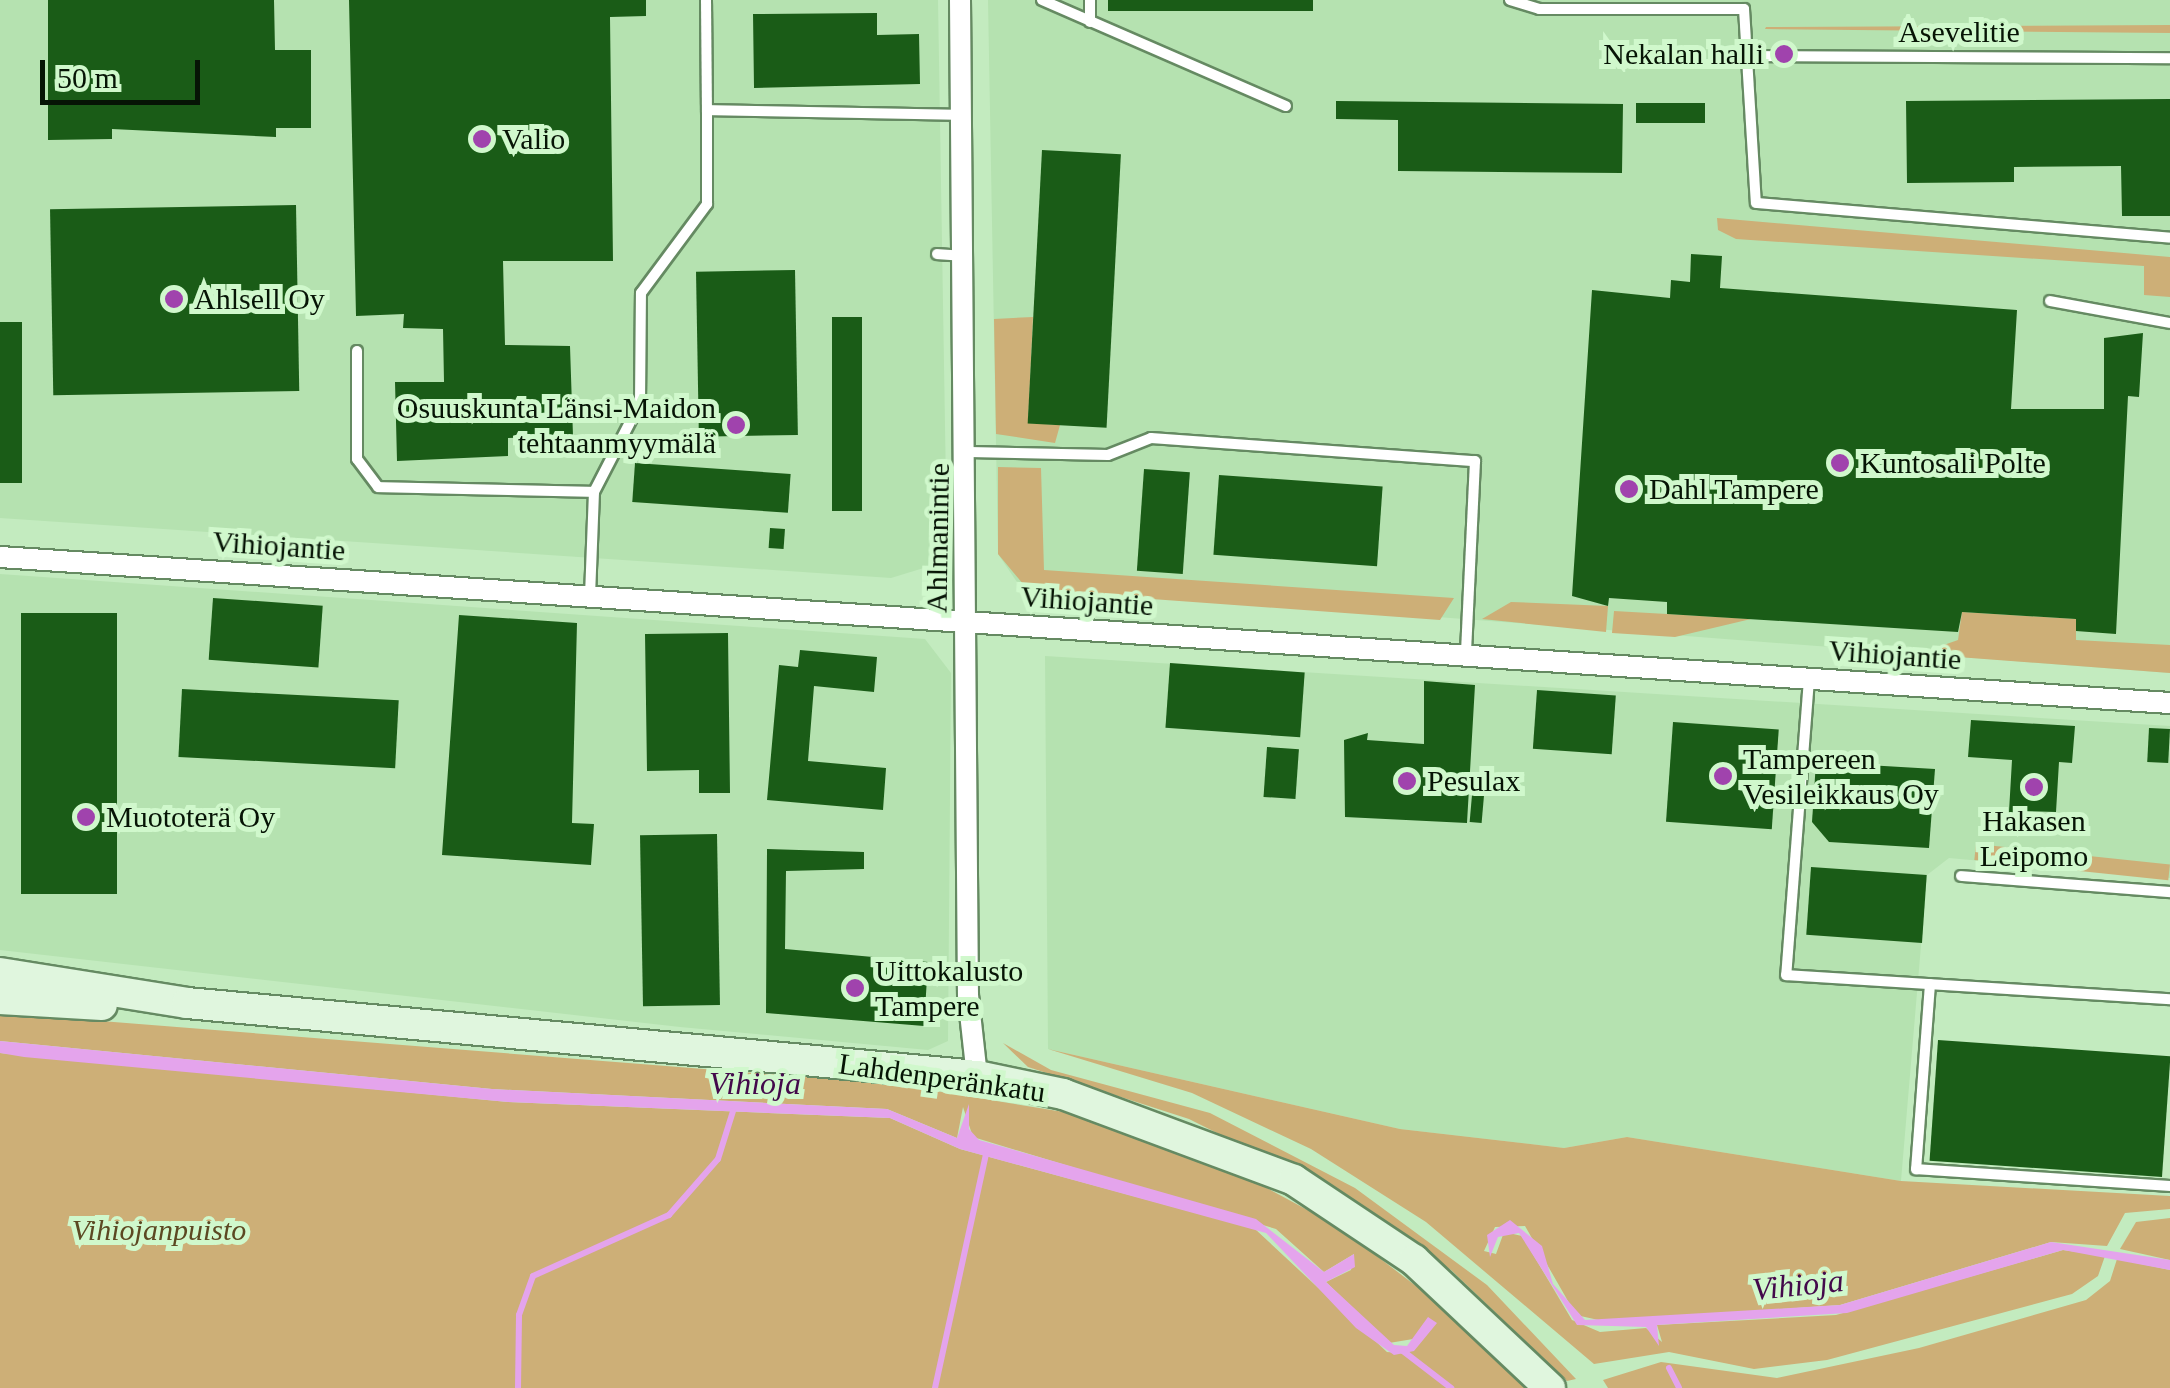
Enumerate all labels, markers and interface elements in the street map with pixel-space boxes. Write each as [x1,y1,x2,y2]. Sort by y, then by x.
street label: Asevelitie [1898,14,2020,50]
place label: Nekalan halli [1603,36,1764,72]
scale bar [45,40,205,102]
marker: Nekalan halli [1773,43,1795,65]
text: 50 m [57,61,118,94]
place label: Valio [502,121,565,157]
marker: Valio [471,128,493,150]
place label: Ahlsell Oy [194,281,325,317]
marker: Ahlsell Oy [163,288,185,310]
place label: Osuuskunta Länsi-Maidon tehtaanmyymälä [397,390,716,460]
marker: Osuuskunta Länsi-Maidon tehtaanmyymälä [725,414,747,436]
place label: Kuntosali Polte [1860,445,2046,481]
marker: Kuntosali Polte [1829,452,1851,474]
street label: Ahlmanintie [919,463,957,613]
place label: Dahl Tampere [1649,471,1819,507]
marker: Dahl Tampere [1618,478,1640,500]
street label: Vihiojantie [211,523,347,569]
street label: Vihiojantie [1019,578,1155,624]
street label: Vihiojantie [1827,632,1963,678]
place label: Tampereen Vesileikkaus Oy [1743,741,1939,812]
place label: Pesulax [1427,763,1520,799]
marker: Tampereen Vesileikkaus Oy [1712,765,1734,787]
marker: Pesulax [1396,770,1418,792]
marker: Hakasen Leipomo [2023,776,2045,798]
place label: Muototerä Oy [106,799,275,835]
place label: Hakasen Leipomo [1980,803,2088,874]
marker: Muototerä Oy [75,806,97,828]
place label: Uittokalusto Tampere [875,953,1023,1024]
marker: Uittokalusto Tampere [844,977,866,999]
street label: Lahdenperänkatu [836,1046,1048,1110]
water label: Vihioja [709,1064,801,1102]
park label: Vihiojanpuisto [72,1212,246,1248]
water label: Vihioja [1750,1261,1846,1309]

